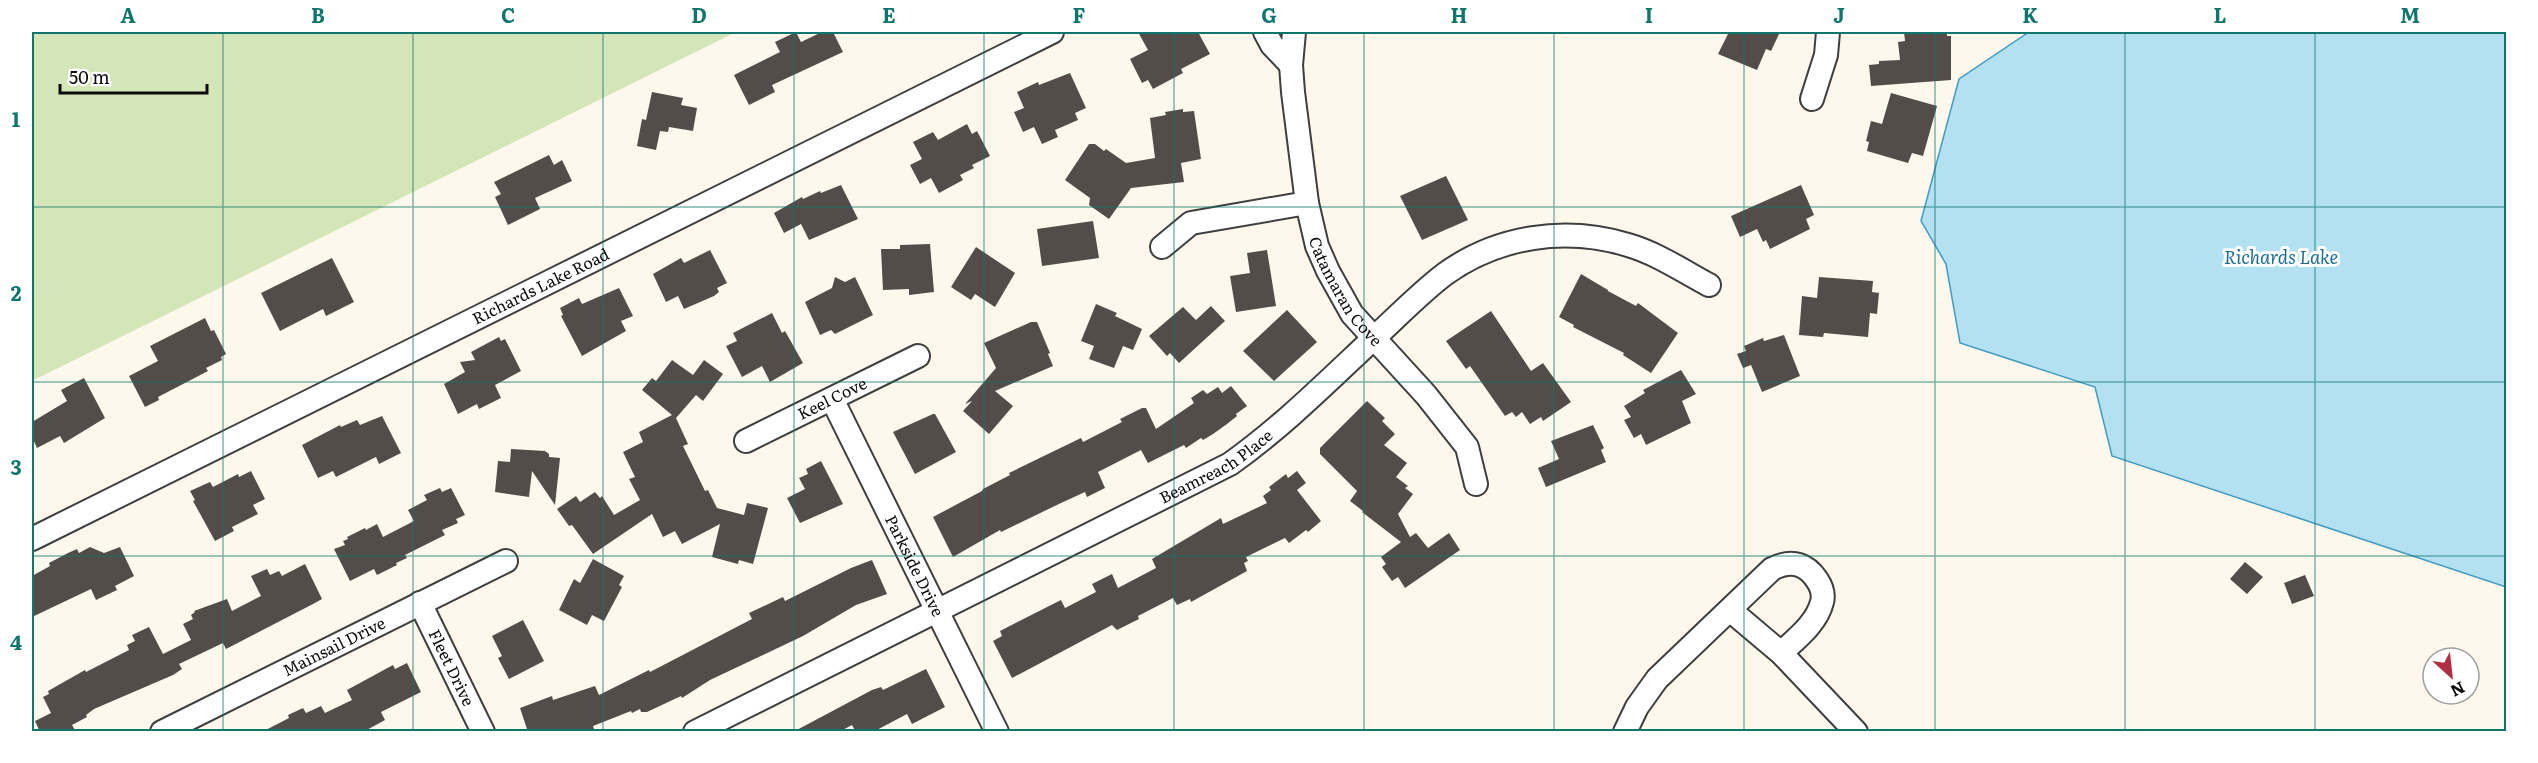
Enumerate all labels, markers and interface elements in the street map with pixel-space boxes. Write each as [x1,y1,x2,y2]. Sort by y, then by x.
text: A [120,0,136,29]
text: B [311,0,325,29]
text: C [501,0,515,29]
text: D [691,0,707,29]
text: E [882,0,896,29]
text: F [1073,0,1086,29]
text: G [1261,0,1277,29]
text: H [1451,0,1467,29]
text: I [1645,0,1653,29]
text: J [1833,0,1845,29]
text: K [2022,0,2038,29]
text: L [2214,0,2227,29]
text: M [2400,0,2420,29]
scale bar [60,57,207,95]
text: 50 m [69,63,110,90]
text: 1 [12,103,20,133]
street label: Catamaran Cove [1304,234,1389,351]
street label: Richards Lake Road [468,241,613,329]
water label: Richards Lake [2224,243,2338,270]
text: 2 [11,277,22,307]
street label: Keel Cove [793,370,870,425]
street label: Beamreach Place [1155,423,1277,509]
text: 3 [10,451,22,481]
street label: Parkside Drive [880,510,951,620]
street label: Mainsail Drive [278,610,389,681]
street label: Fleet Drive [424,625,481,710]
text: 4 [10,626,22,656]
north arrow [2421,646,2481,706]
text: N [2447,677,2470,704]

